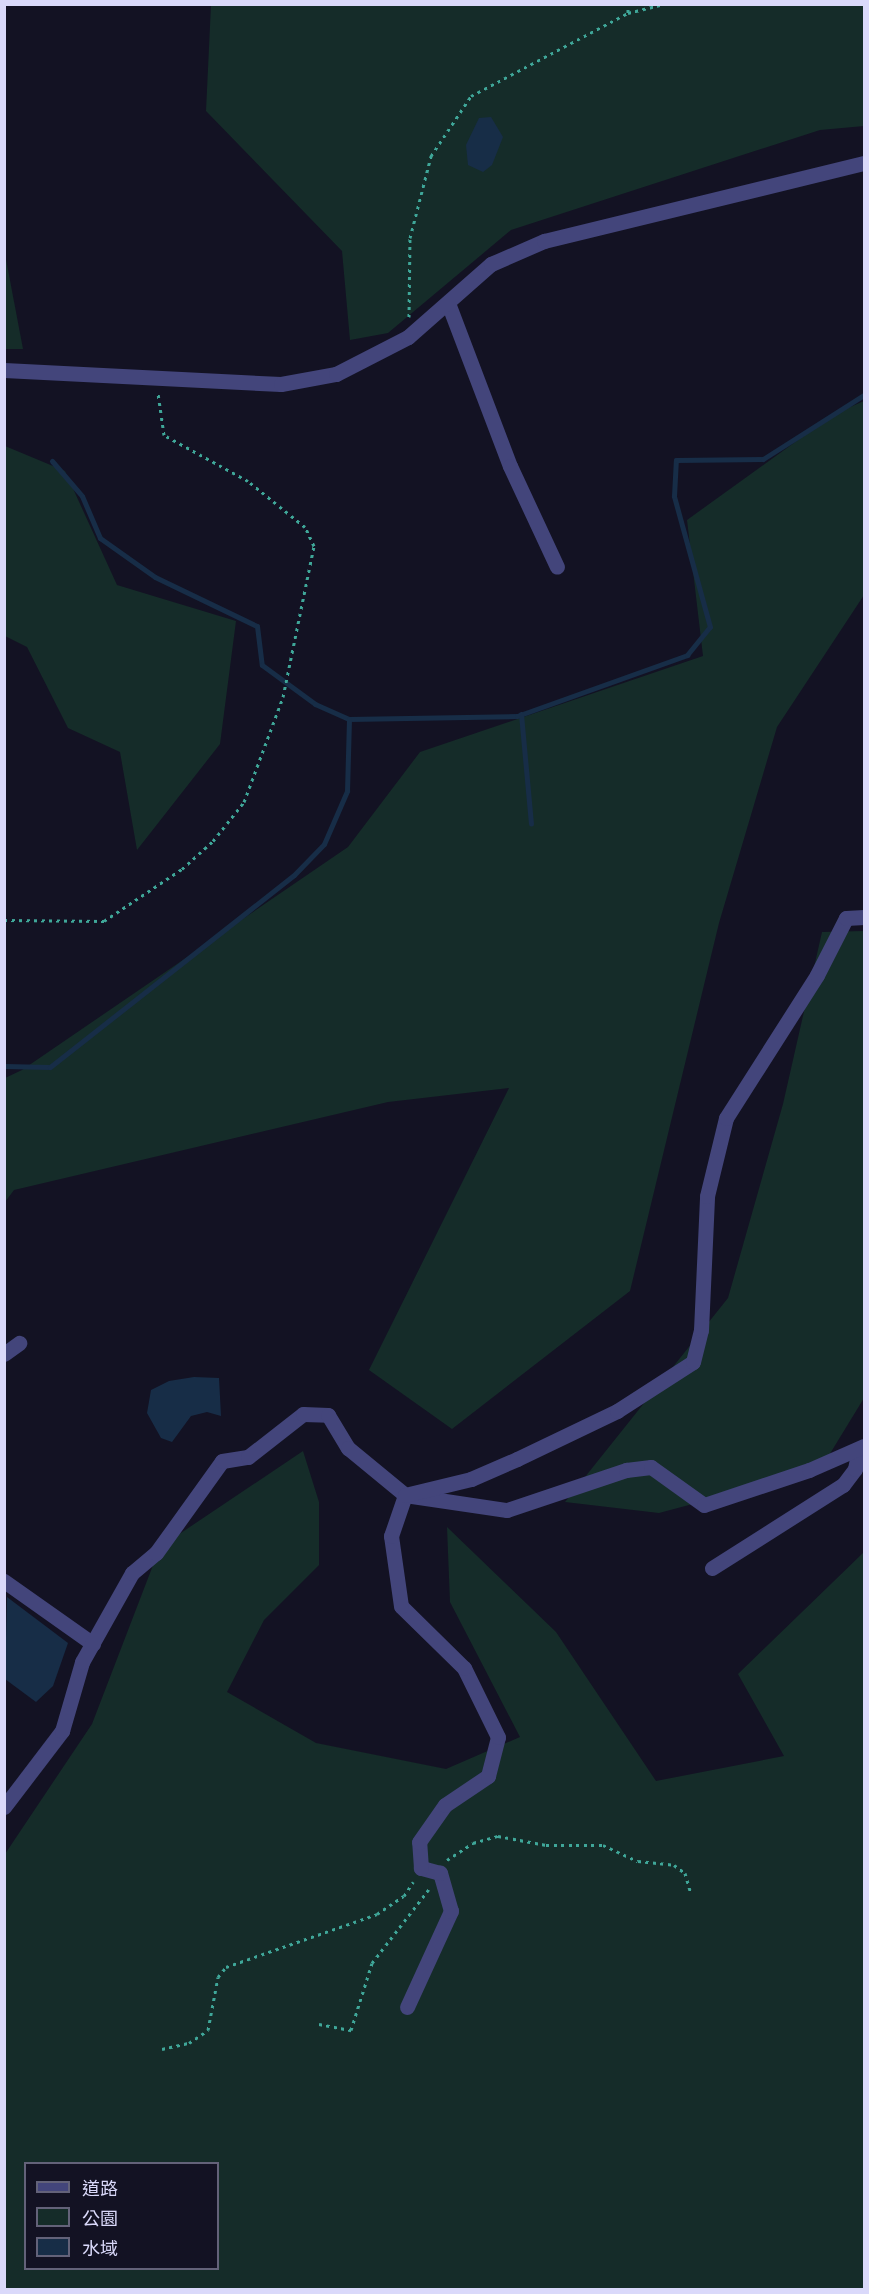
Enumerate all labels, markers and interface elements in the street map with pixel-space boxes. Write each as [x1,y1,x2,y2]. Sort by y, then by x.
legend [24,2162,219,2270]
text: 道路 [82,2177,118,2199]
text: 公園 [82,2207,118,2229]
text: 水域 [82,2237,118,2259]

